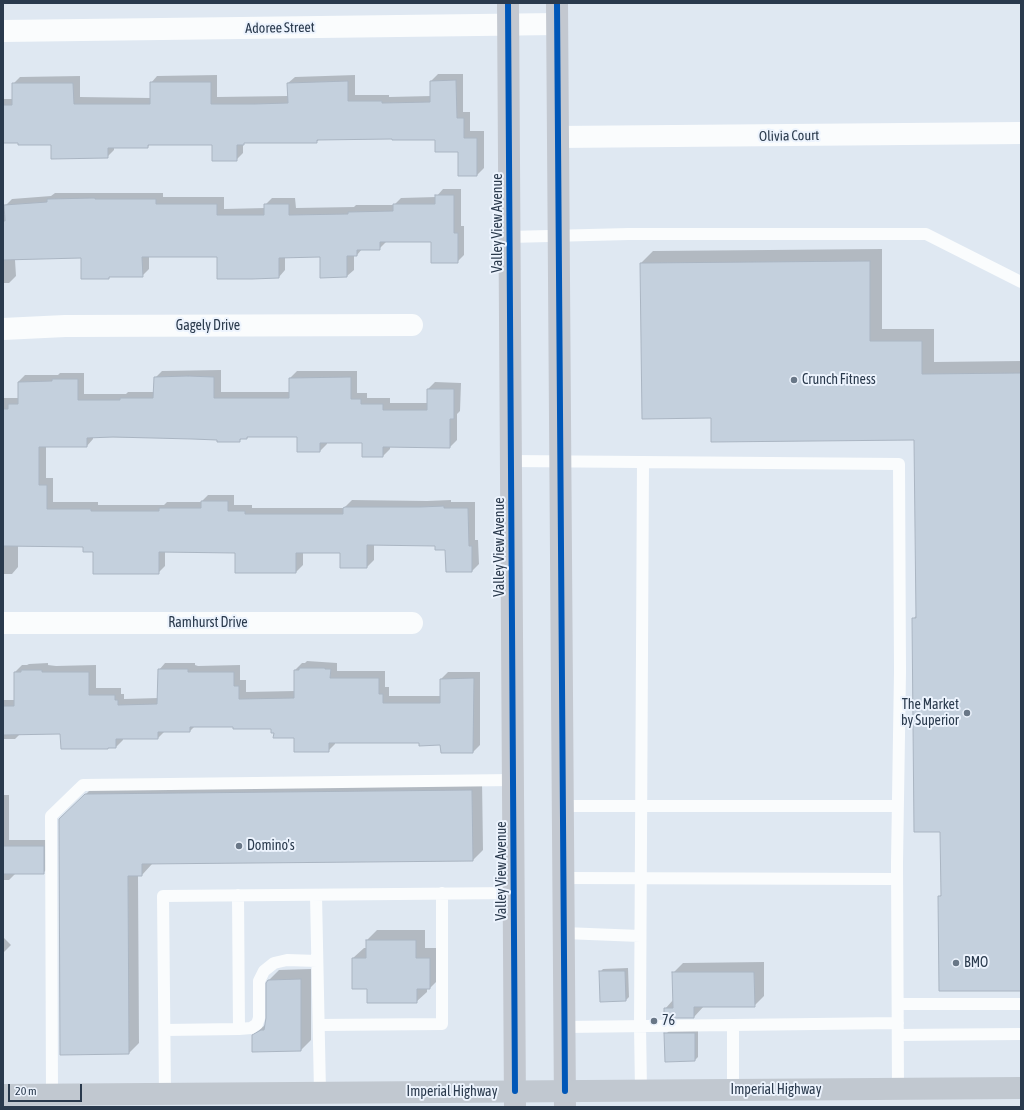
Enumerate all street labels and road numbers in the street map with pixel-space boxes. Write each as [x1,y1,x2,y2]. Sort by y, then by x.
street label: Adoree Street [245,19,315,37]
street label: Olivia Court [759,127,819,145]
street label: Valley View Avenue [490,173,506,273]
street label: Gagely Drive [176,318,240,334]
street label: Valley View Avenue [492,497,508,597]
street label: Ramhurst Drive [168,615,248,631]
street label: Valley View Avenue [494,821,510,921]
street label: Imperial Highway [731,1082,821,1098]
street label: Imperial Highway [407,1084,497,1100]

